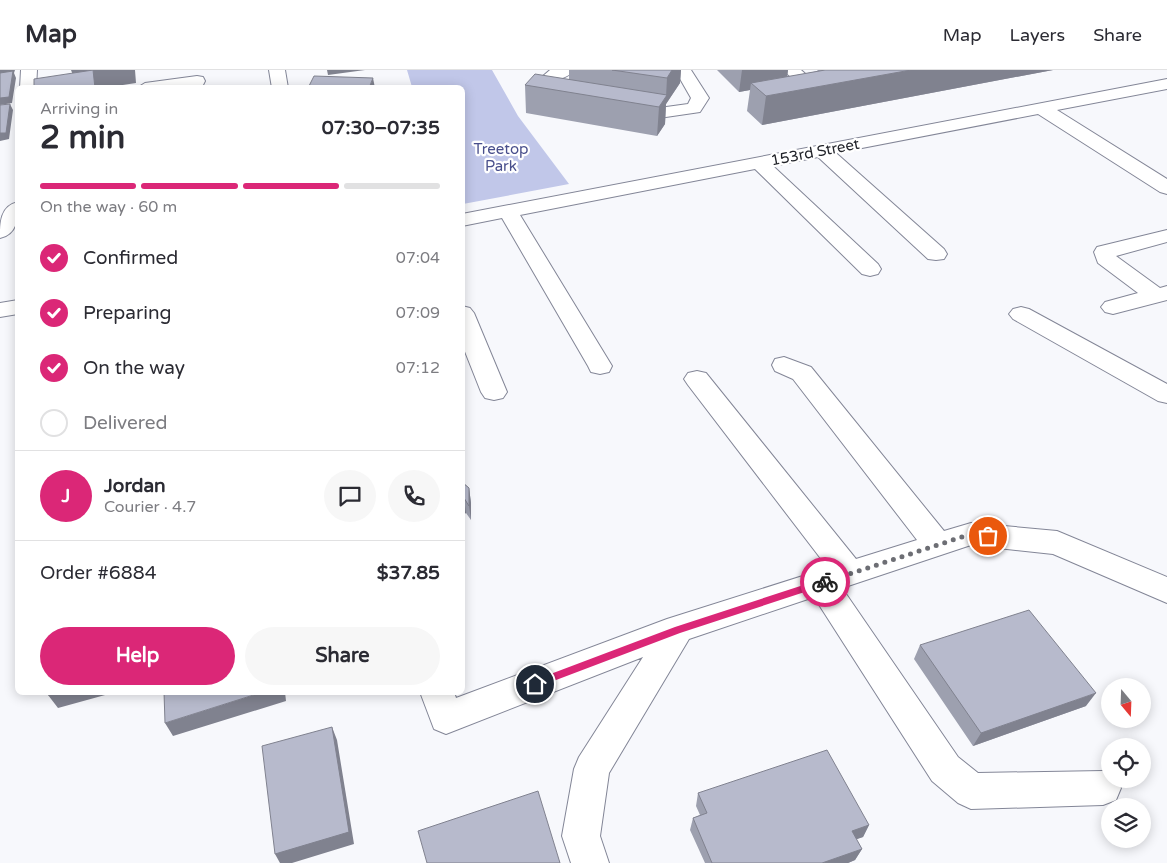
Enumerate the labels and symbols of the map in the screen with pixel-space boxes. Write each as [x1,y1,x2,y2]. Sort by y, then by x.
street label: 153rd Street [769,135,861,169]
park label: Treetop Park [474,140,528,175]
pin [967,515,1009,557]
courier [800,557,850,607]
pin [514,663,556,705]
north arrow [1101,678,1151,728]

